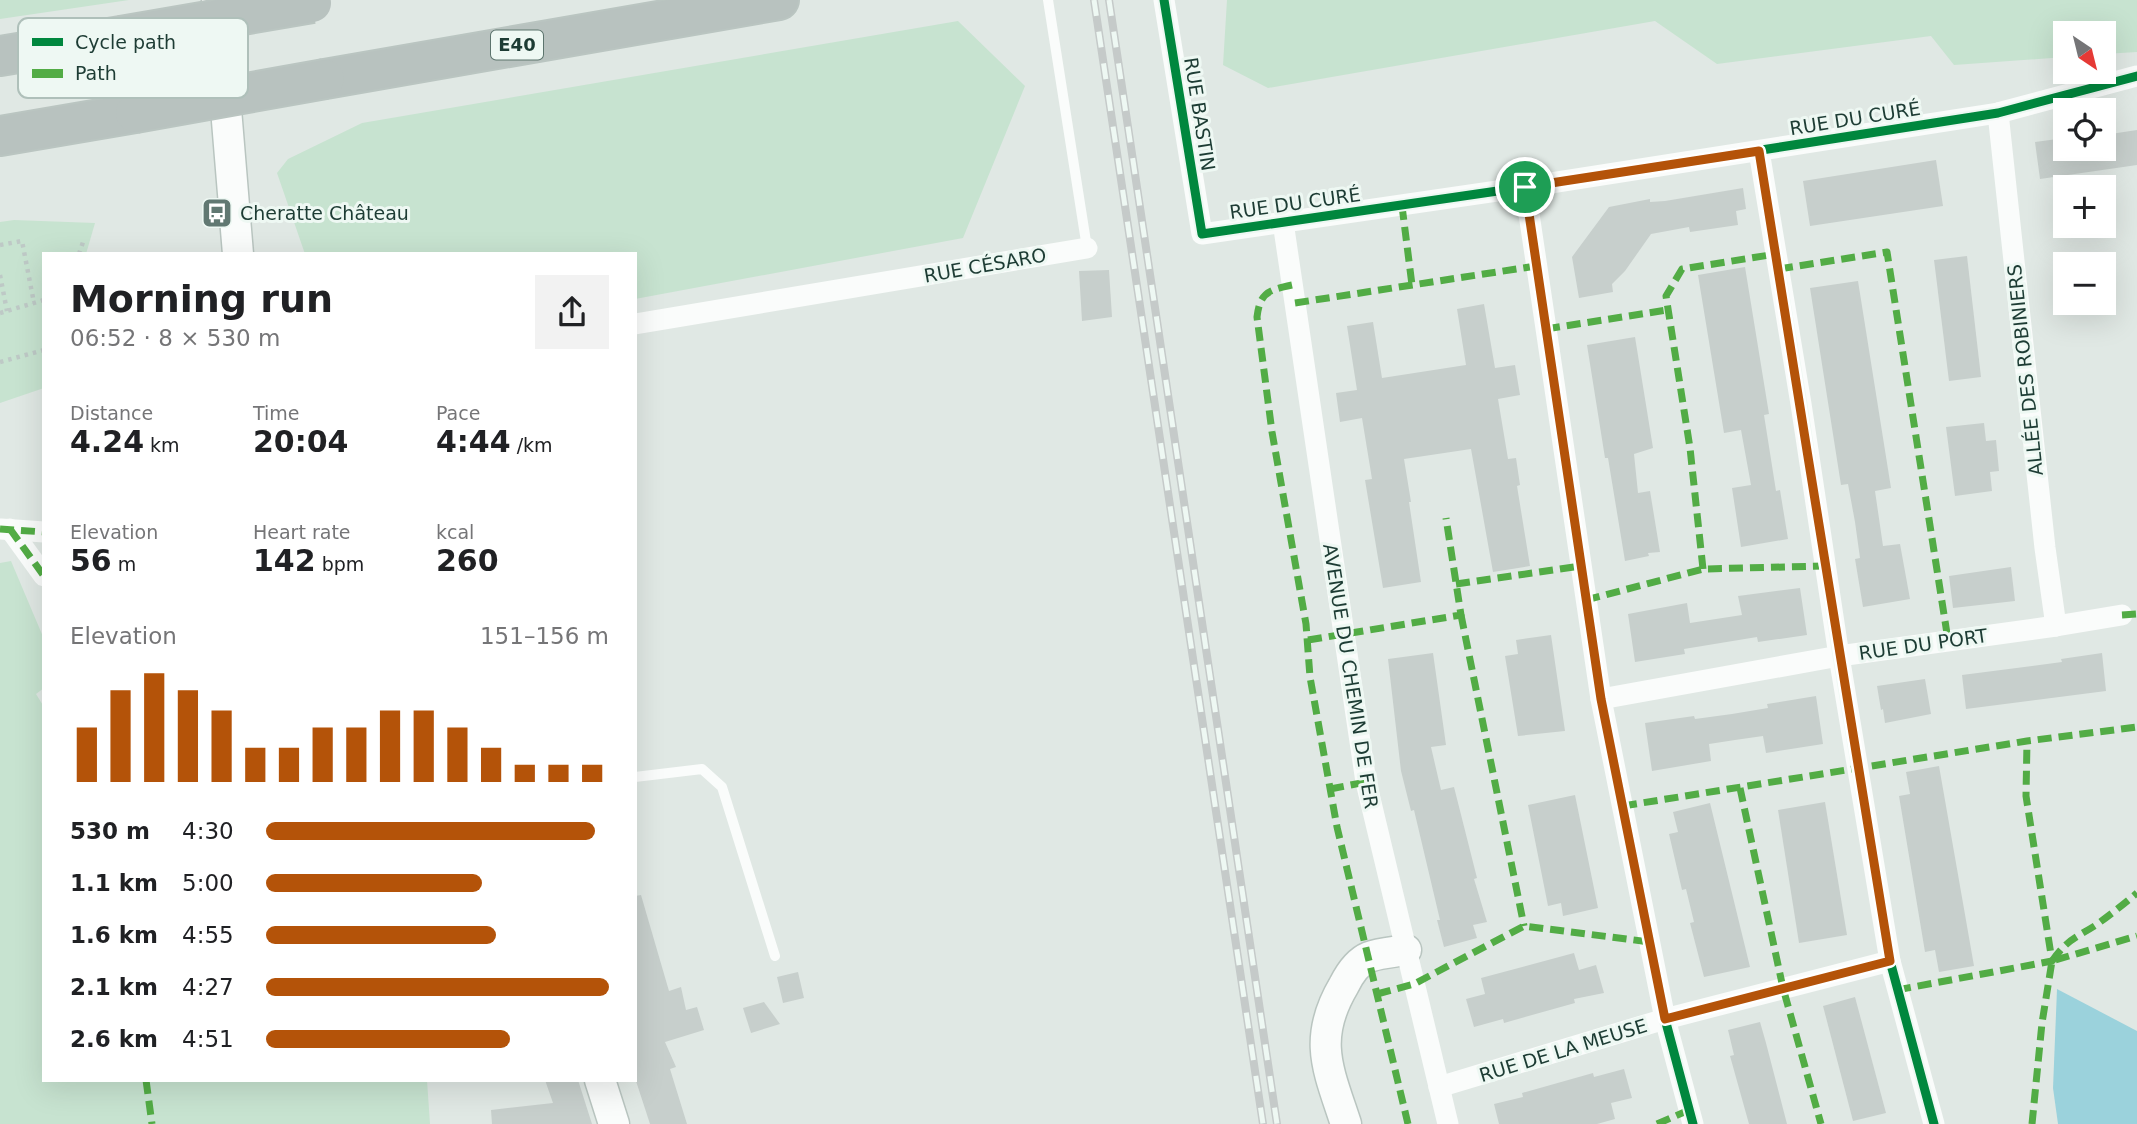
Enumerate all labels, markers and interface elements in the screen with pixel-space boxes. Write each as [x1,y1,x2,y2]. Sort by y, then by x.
legend [18,18,248,98]
north arrow [2053,21,2116,84]
map controls [2053,21,2116,315]
text: Cycle path [75,31,176,53]
road number: E40 [491,31,543,60]
street label: RUE BASTIN [1180,56,1220,172]
text: Path [75,62,117,84]
street label: RUE DU CURÉ [1788,97,1922,139]
button: locate [2053,98,2116,161]
pin [1495,157,1555,217]
icon: arrive [1506,168,1544,206]
button: + [2053,175,2116,238]
street label: RUE DU CURÉ [1228,183,1362,223]
bus stop icon: Cheratte Château [200,196,234,230]
place label: Cheratte Château [240,202,409,224]
street label: RUE CÉSARO [922,243,1048,287]
button: − [2053,252,2116,315]
street label: ALLÉE DES ROBINIERS [2003,263,2047,477]
button: share [535,275,609,349]
text: Morning run [70,277,333,321]
text: 06:52 · 8 × 530 m [70,325,280,351]
text: Distance [70,402,153,424]
text: Time [253,402,300,424]
text: Pace [436,402,480,424]
text: 4.24 [70,424,144,459]
text: 20:04 [253,424,349,459]
text: 4:44 [436,424,511,459]
text: km [144,434,180,456]
text: /km [511,434,553,456]
text: Elevation [70,521,158,543]
text: Heart rate [253,521,351,543]
text: kcal [436,521,474,543]
street label: AVENUE DU CHEMIN DE FER [1319,542,1383,810]
text: 56 [70,543,112,578]
text: 142 [253,543,316,578]
text: 260 [436,543,499,578]
text: m [112,553,136,575]
text: bpm [316,553,364,575]
text: Elevation [70,623,177,649]
text: 151–156 m [480,623,609,649]
street label: RUE DU PORT [1857,624,1989,664]
text: 530 m [70,818,150,844]
text: 4:30 [182,818,234,844]
text: 1.1 km [70,870,158,896]
text: 5:00 [182,870,234,896]
text: 1.6 km [70,922,158,948]
text: 4:55 [182,922,234,948]
text: 2.1 km [70,974,158,1000]
text: 4:27 [182,974,234,1000]
street label: RUE DE LA MEUSE [1476,1014,1650,1086]
text: 2.6 km [70,1026,158,1052]
text: 4:51 [182,1026,234,1052]

